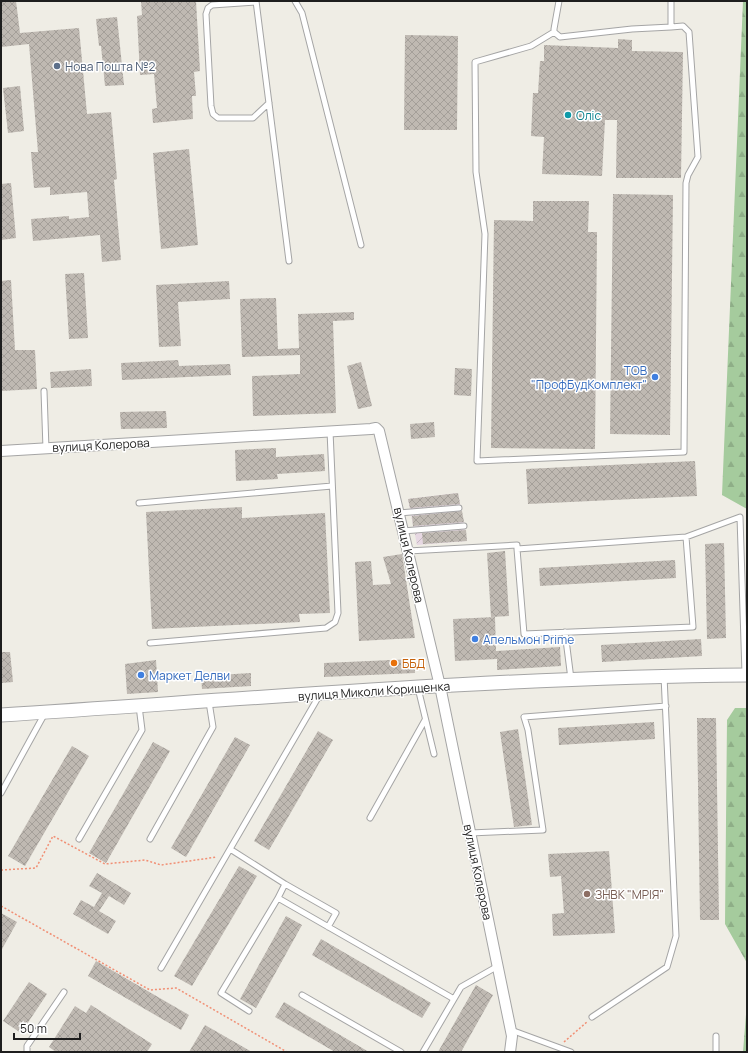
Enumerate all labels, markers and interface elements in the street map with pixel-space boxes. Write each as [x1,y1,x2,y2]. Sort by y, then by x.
place label: Нова Пошта №2 [65,58,155,75]
marker: Нова Пошта №2 [52,61,62,71]
place label: Оліс [576,107,601,124]
marker: Оліс [563,110,573,120]
place label: ТОВ "ПрофБудКомплект" [531,362,647,393]
marker: ТОВ "ПрофБудКомплект" [650,372,660,382]
street label: вулиця Колерова [52,434,150,456]
street label: вулиця Колерова [390,506,428,604]
place label: Апельмон Prime [483,631,574,648]
marker: Апельмон Prime [470,634,480,644]
place label: ББД [402,655,425,672]
marker: ББД [389,658,399,668]
place label: Маркет Делви [149,667,230,684]
marker: Маркет Делви [136,670,146,680]
street label: вулиця Миколи Корищенка [297,677,451,705]
street label: вулиця Колерова [460,822,496,922]
place label: ЗНВК "МРІЯ" [595,886,664,903]
marker: ЗНВК "МРІЯ" [582,889,592,899]
scale bar [14,1015,80,1041]
text: 50 m [20,1020,47,1037]

